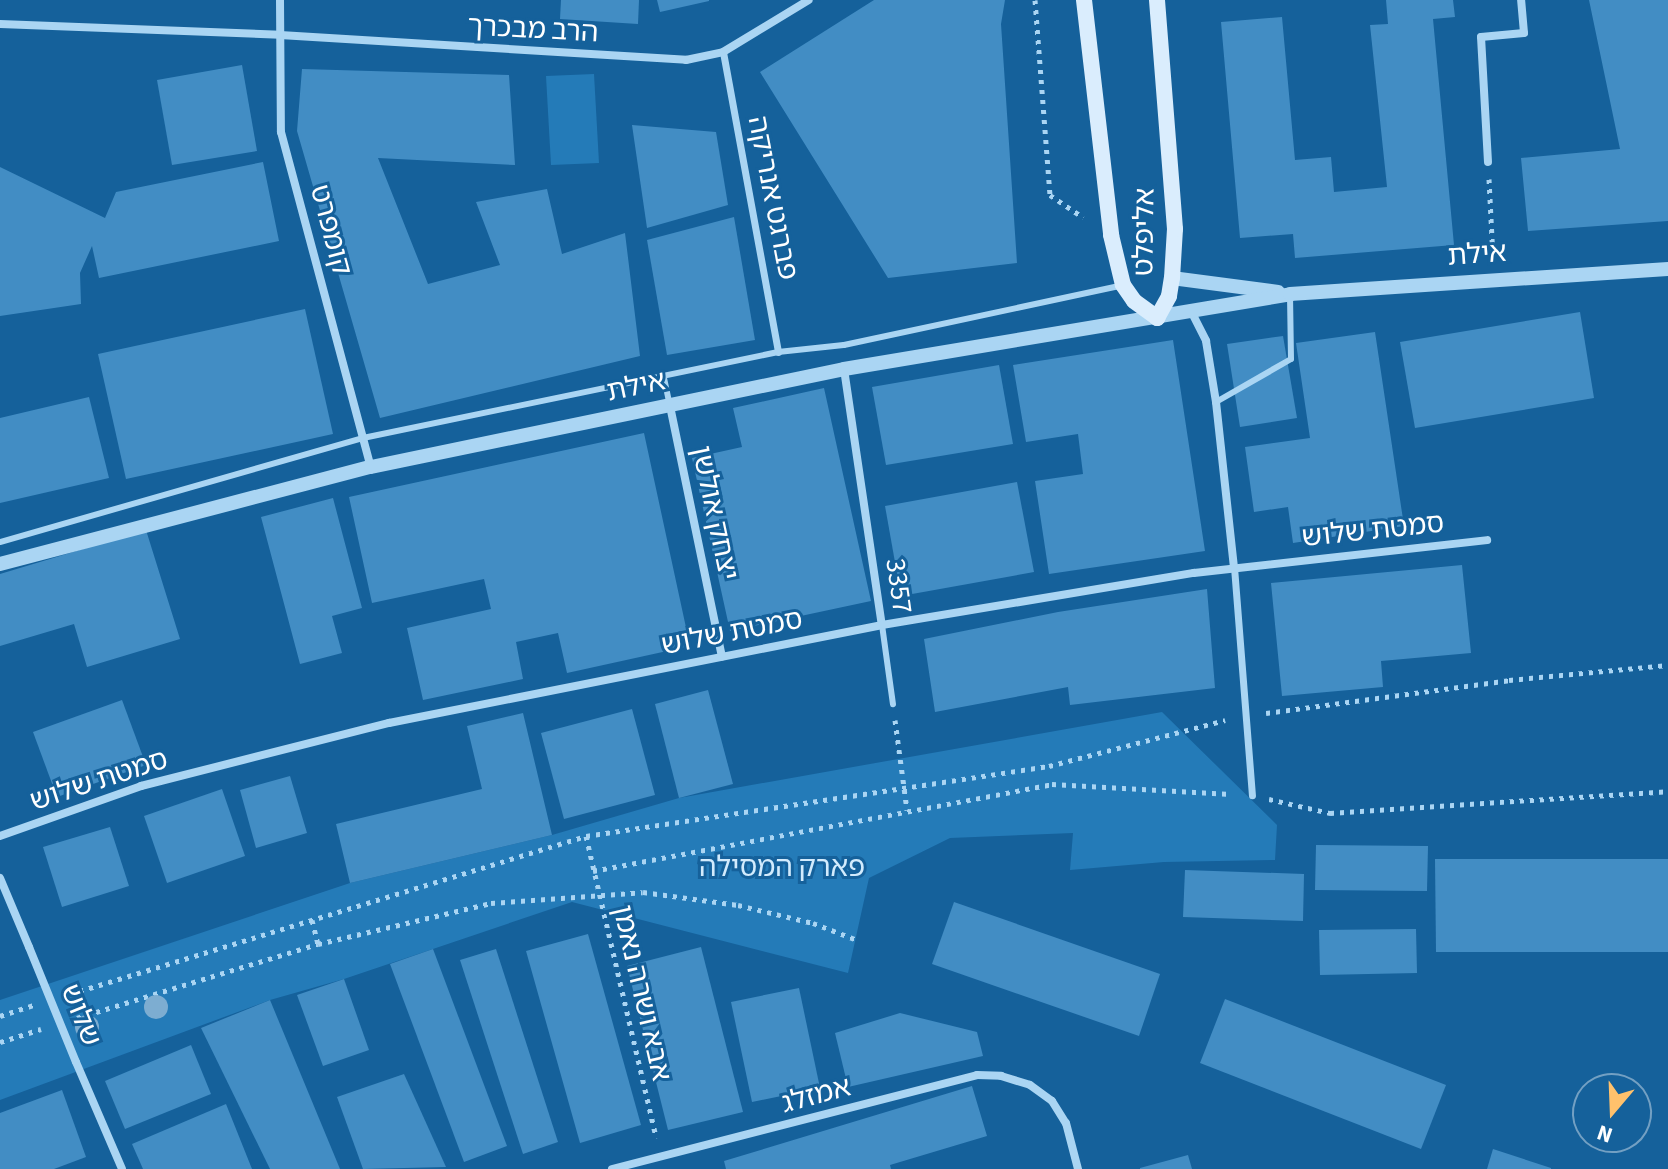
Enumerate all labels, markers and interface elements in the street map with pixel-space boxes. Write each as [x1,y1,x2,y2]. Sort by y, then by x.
street label: הרב מבכרך [467,9,599,49]
street label: פברגט אנריקה [741,113,805,283]
street label: קומפרט [303,181,359,279]
street label: אליפלט [1126,188,1162,276]
street label: אילת [1446,235,1508,273]
street label: אילת [604,363,668,409]
street label: יצחק אולשן [684,443,746,583]
street label: סמטת שלוש [1300,506,1446,554]
street label: 3357 [878,556,920,616]
street label: סמטת שלוש [659,602,805,662]
street label: סמטת שלוש [26,742,172,818]
park label: פארק המסילה [699,850,865,884]
street label: אבא ושרה נאמן [605,902,679,1084]
street label: שלוש [53,979,109,1051]
street label: אמזלג [778,1070,854,1120]
north arrow [1572,1073,1652,1153]
text: N [1593,1116,1617,1151]

